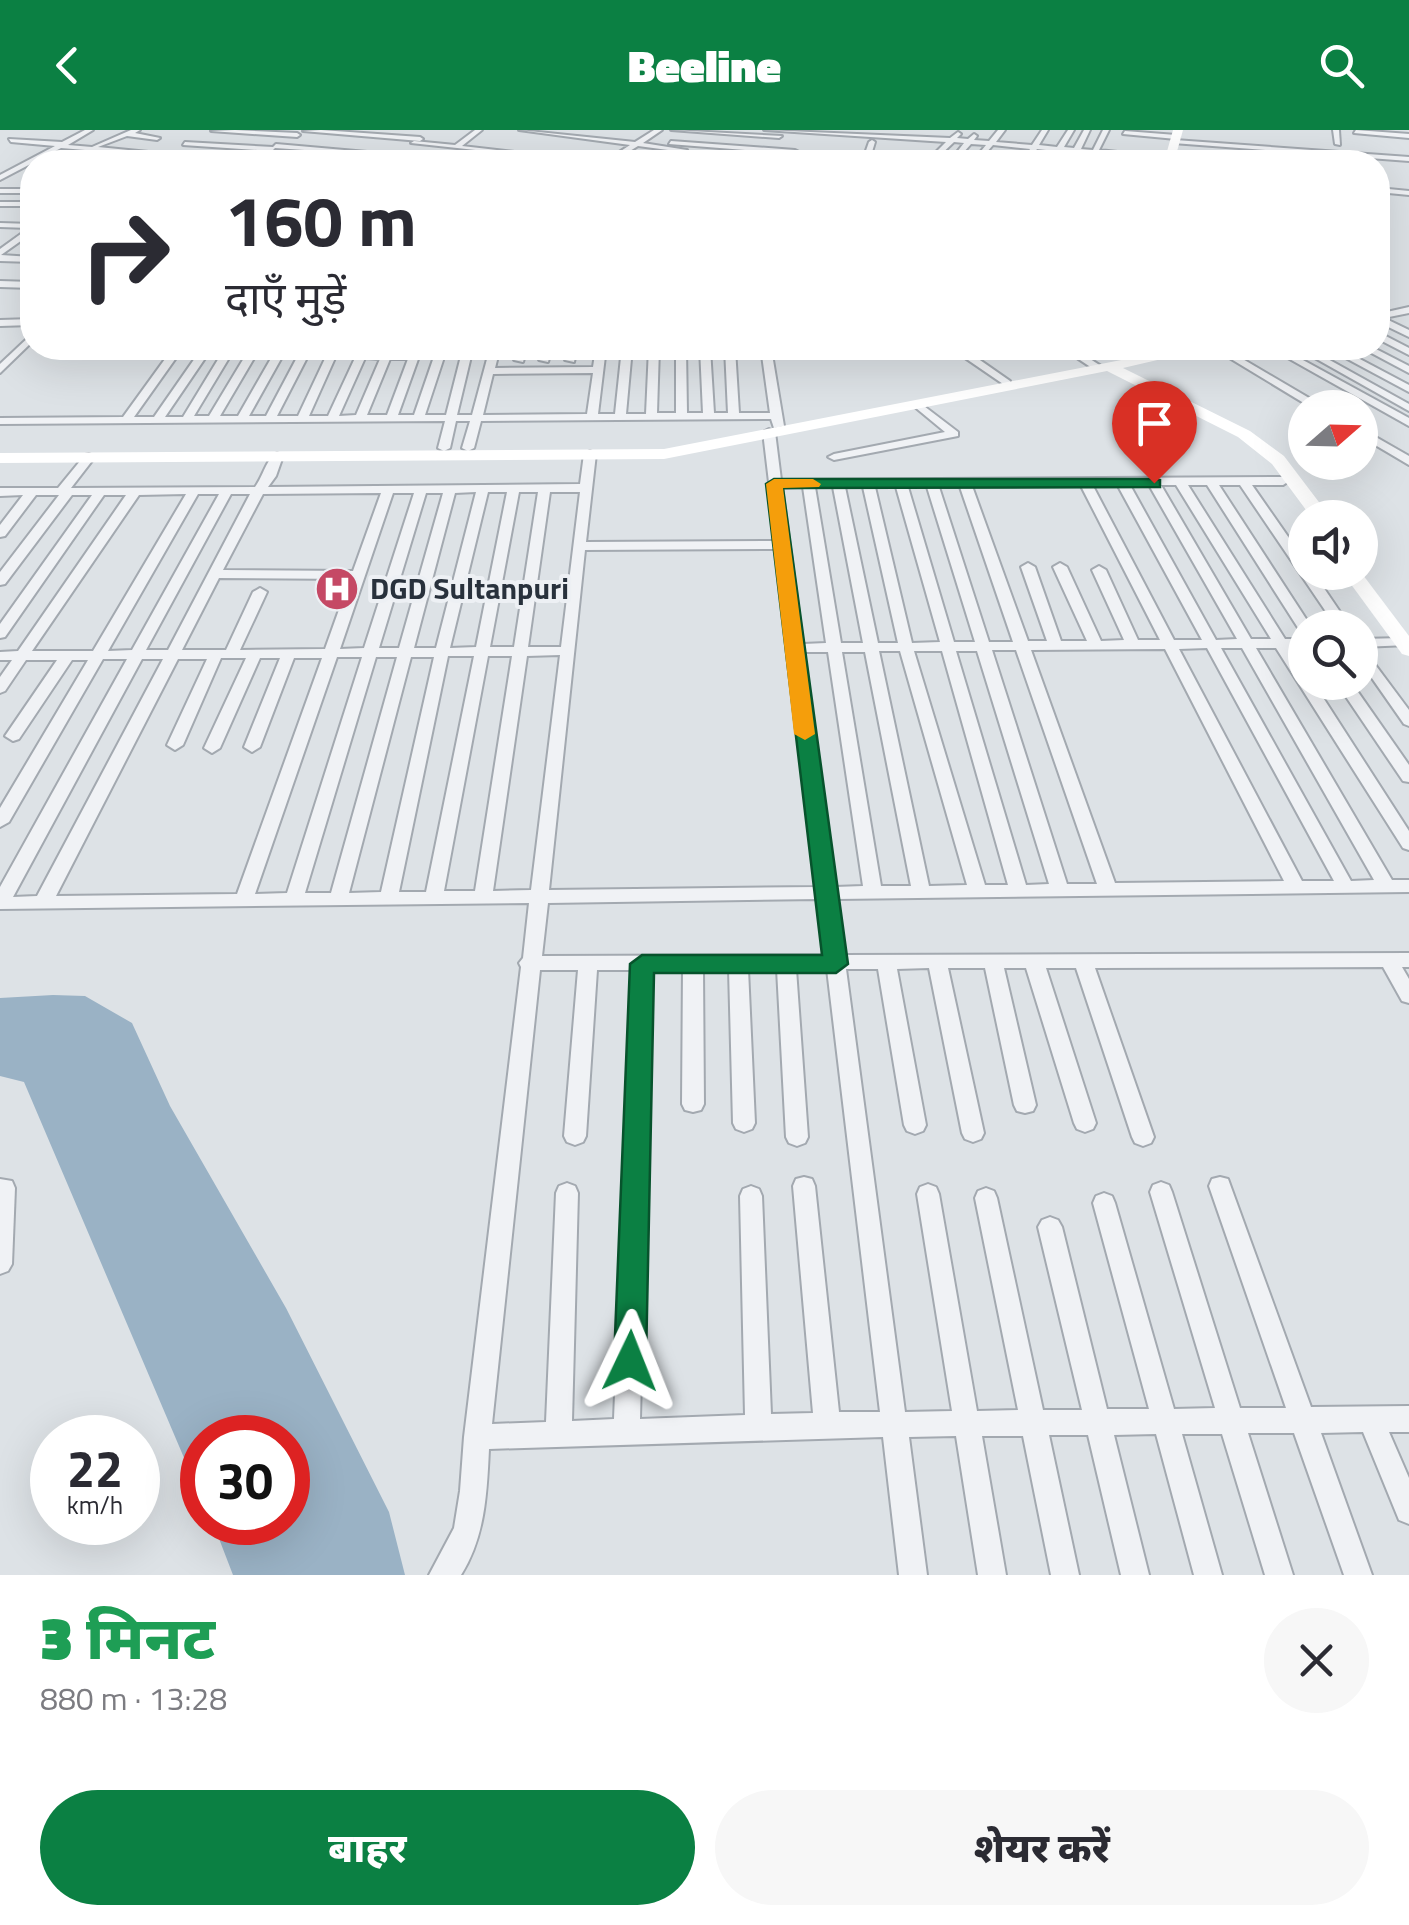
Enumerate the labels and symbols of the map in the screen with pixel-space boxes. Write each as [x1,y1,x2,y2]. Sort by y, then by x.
pin [1112,381,1197,484]
north arrow [1288,390,1378,480]
place label: DGD Sultanpuri [370,565,569,611]
hospital icon: DGD Sultanpuri [314,566,360,612]
position arrow [578,1309,682,1413]
speed limit sign: 30 [180,1415,310,1545]

